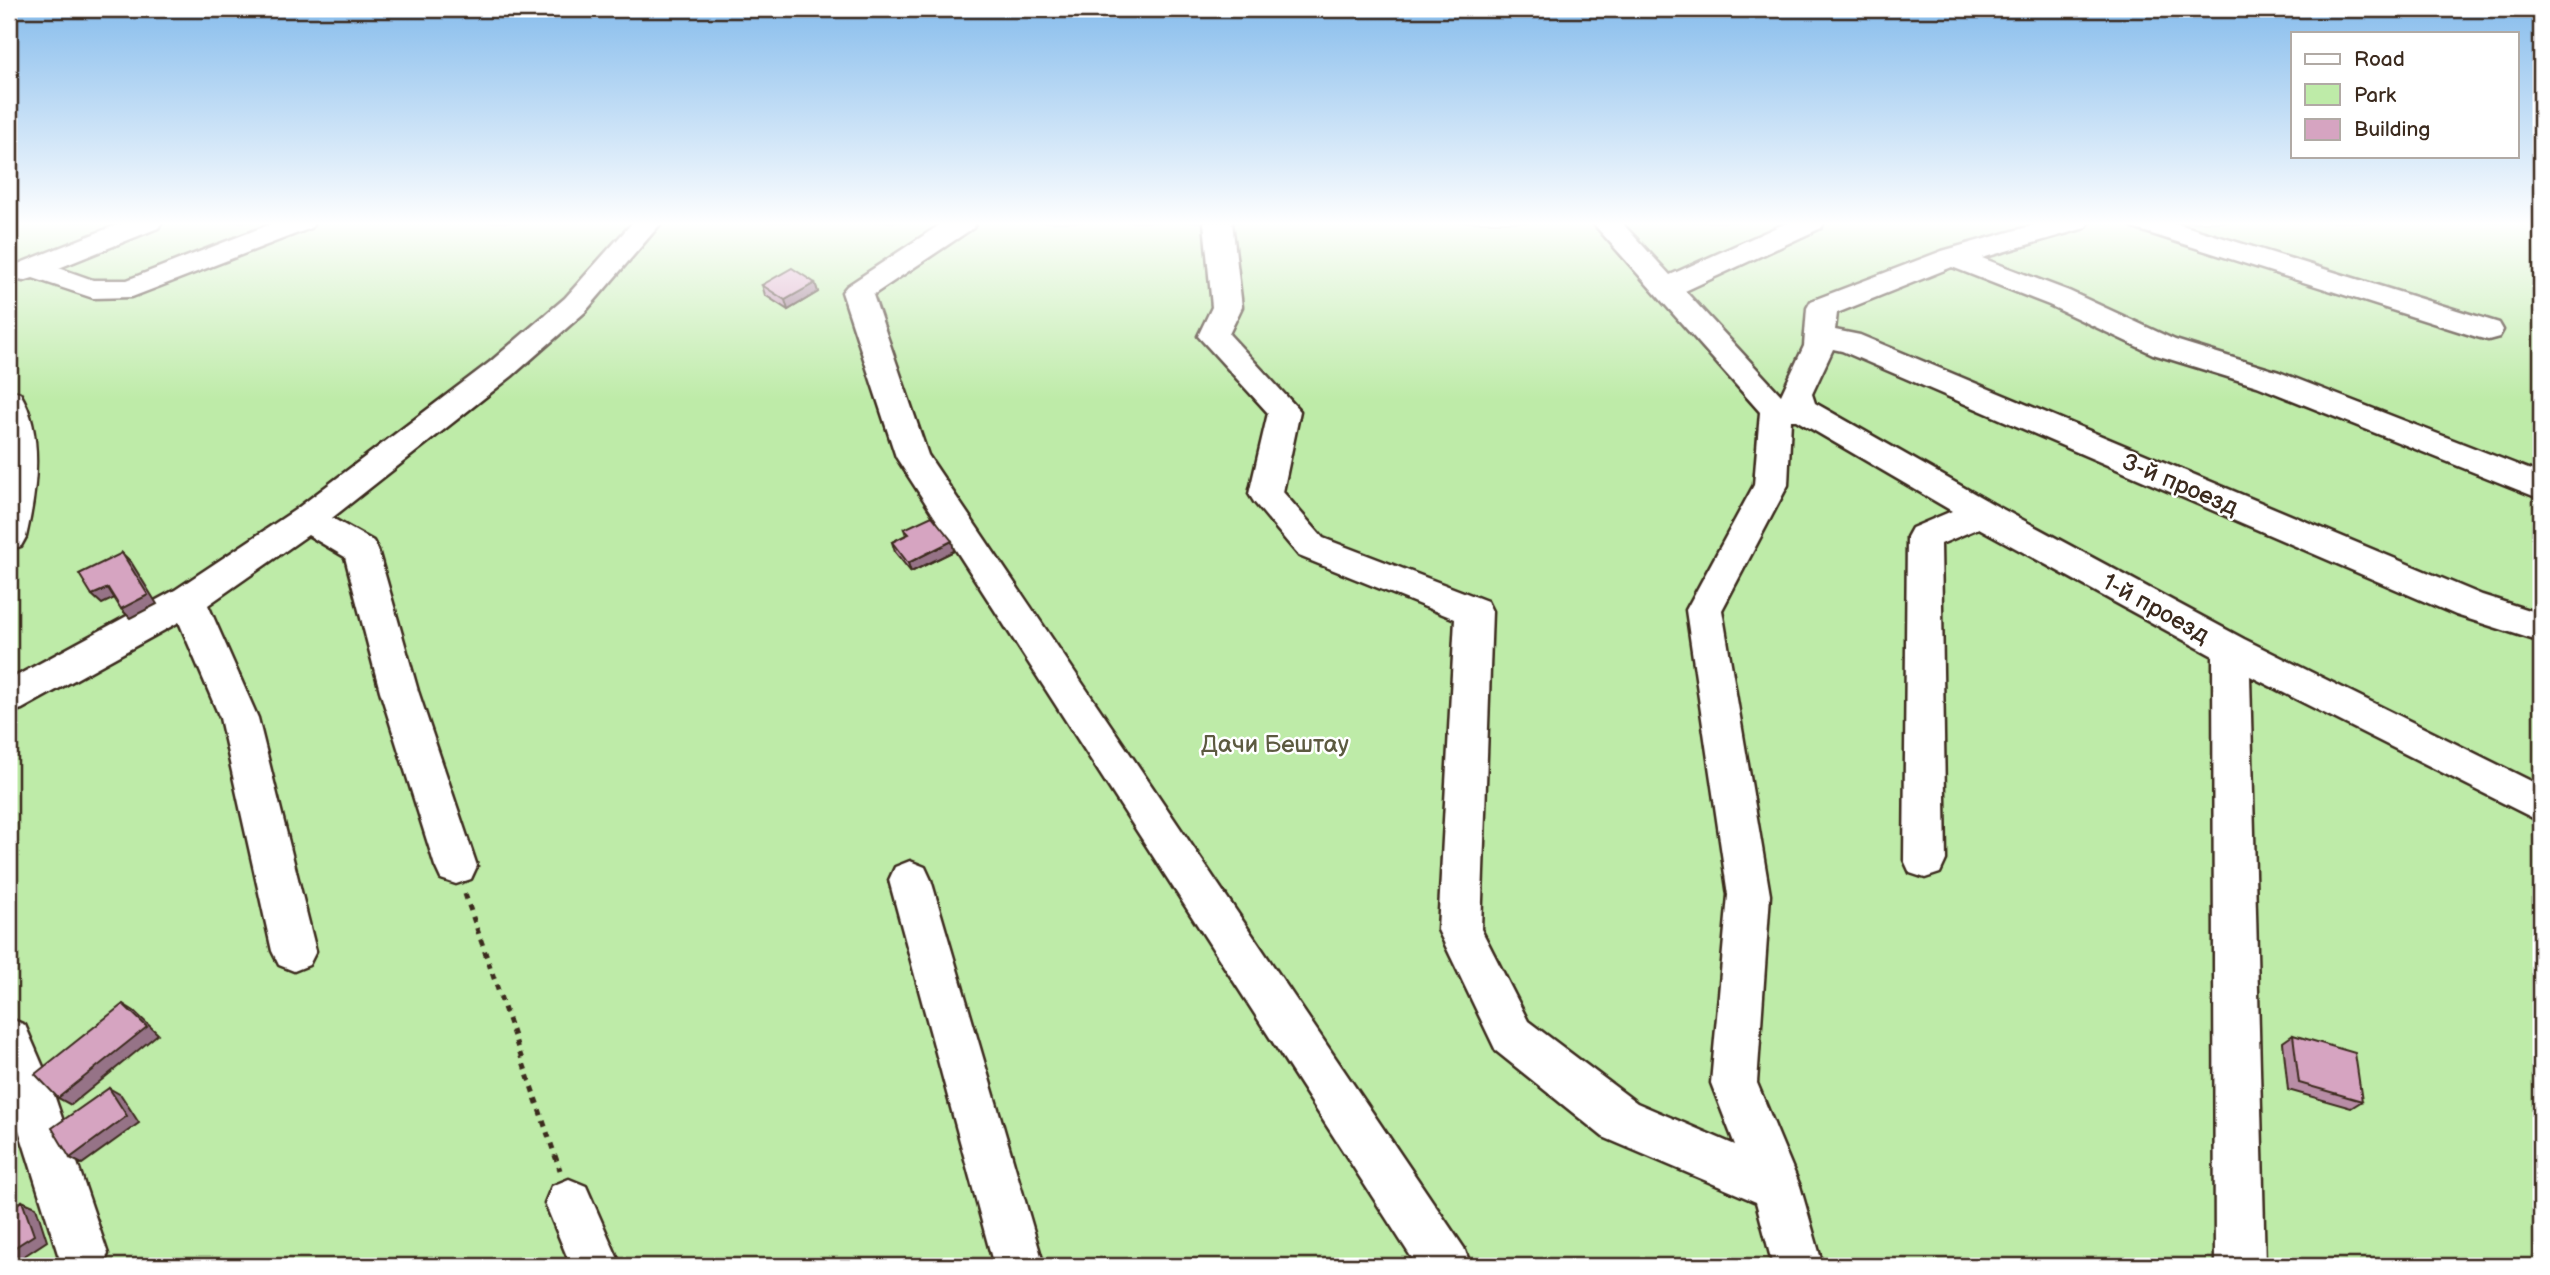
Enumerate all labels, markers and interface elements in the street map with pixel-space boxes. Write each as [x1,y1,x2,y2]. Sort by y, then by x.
legend [2291,32,2518,158]
text: Road [2354,47,2405,72]
text: Park [2354,83,2397,108]
text: Building [2354,117,2430,142]
street label: 3-й проезд [2117,447,2243,522]
street label: 1-й проезд [2097,567,2215,650]
park label: Дачи Бештау [1201,730,1349,759]

